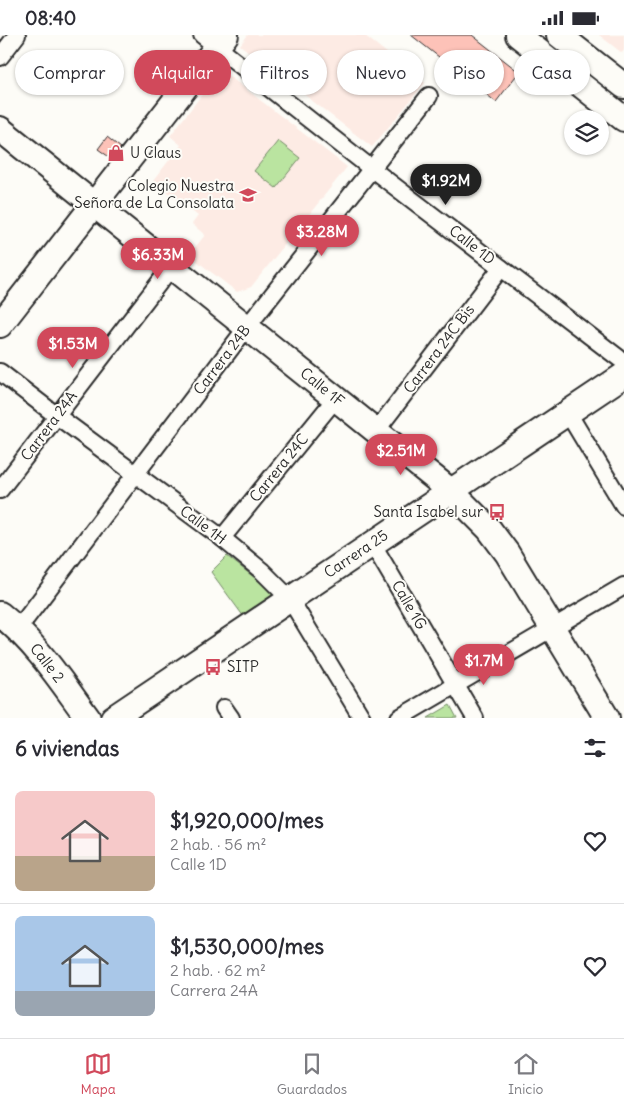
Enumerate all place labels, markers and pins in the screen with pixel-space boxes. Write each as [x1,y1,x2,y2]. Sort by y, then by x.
shop icon: U Claus [106,143,126,163]
place label: U Claus [130,143,181,162]
pin: $1.92M [405,163,487,206]
place label: Colegio Nuestra Señora de La Consolata [74,176,234,212]
school or university icon: Colegio Nuestra Señora de La Consolata [238,185,258,205]
pin: $3.28M [281,215,363,257]
pin: $6.33M [117,237,199,280]
pin: $1.53M [32,327,114,369]
pin: $2.51M [360,433,442,476]
place label: Santa Isabel sur [373,502,483,521]
bus stop icon: Santa Isabel sur [487,502,507,522]
pin: $1.7M [449,643,519,686]
bus stop icon: SITP [203,657,223,677]
place label: SITP [227,657,259,676]

